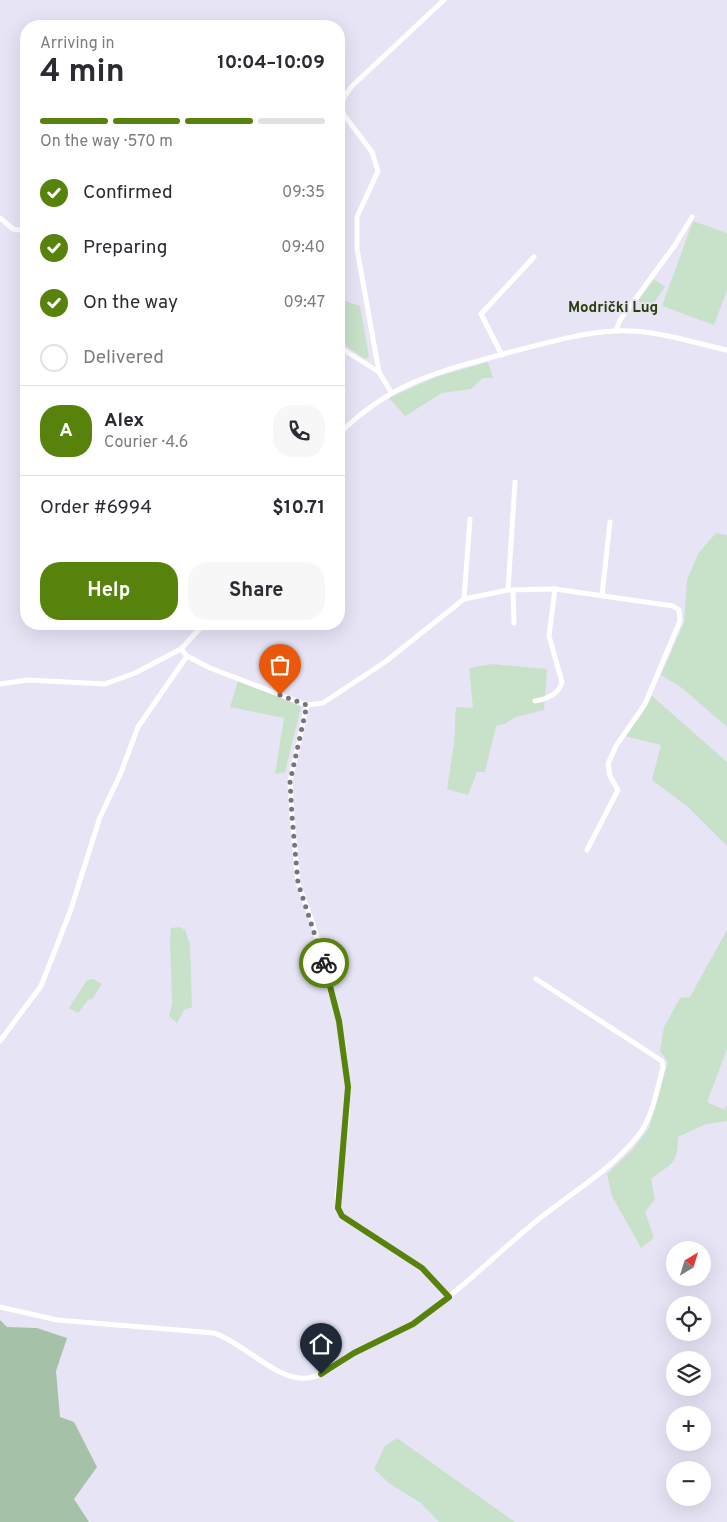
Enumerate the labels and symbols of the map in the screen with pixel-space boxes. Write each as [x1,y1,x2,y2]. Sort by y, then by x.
district label: Modrički Lug [568,299,658,318]
pin [259,644,301,695]
courier [299,938,349,988]
north arrow [666,1241,711,1286]
pin [300,1323,342,1374]

